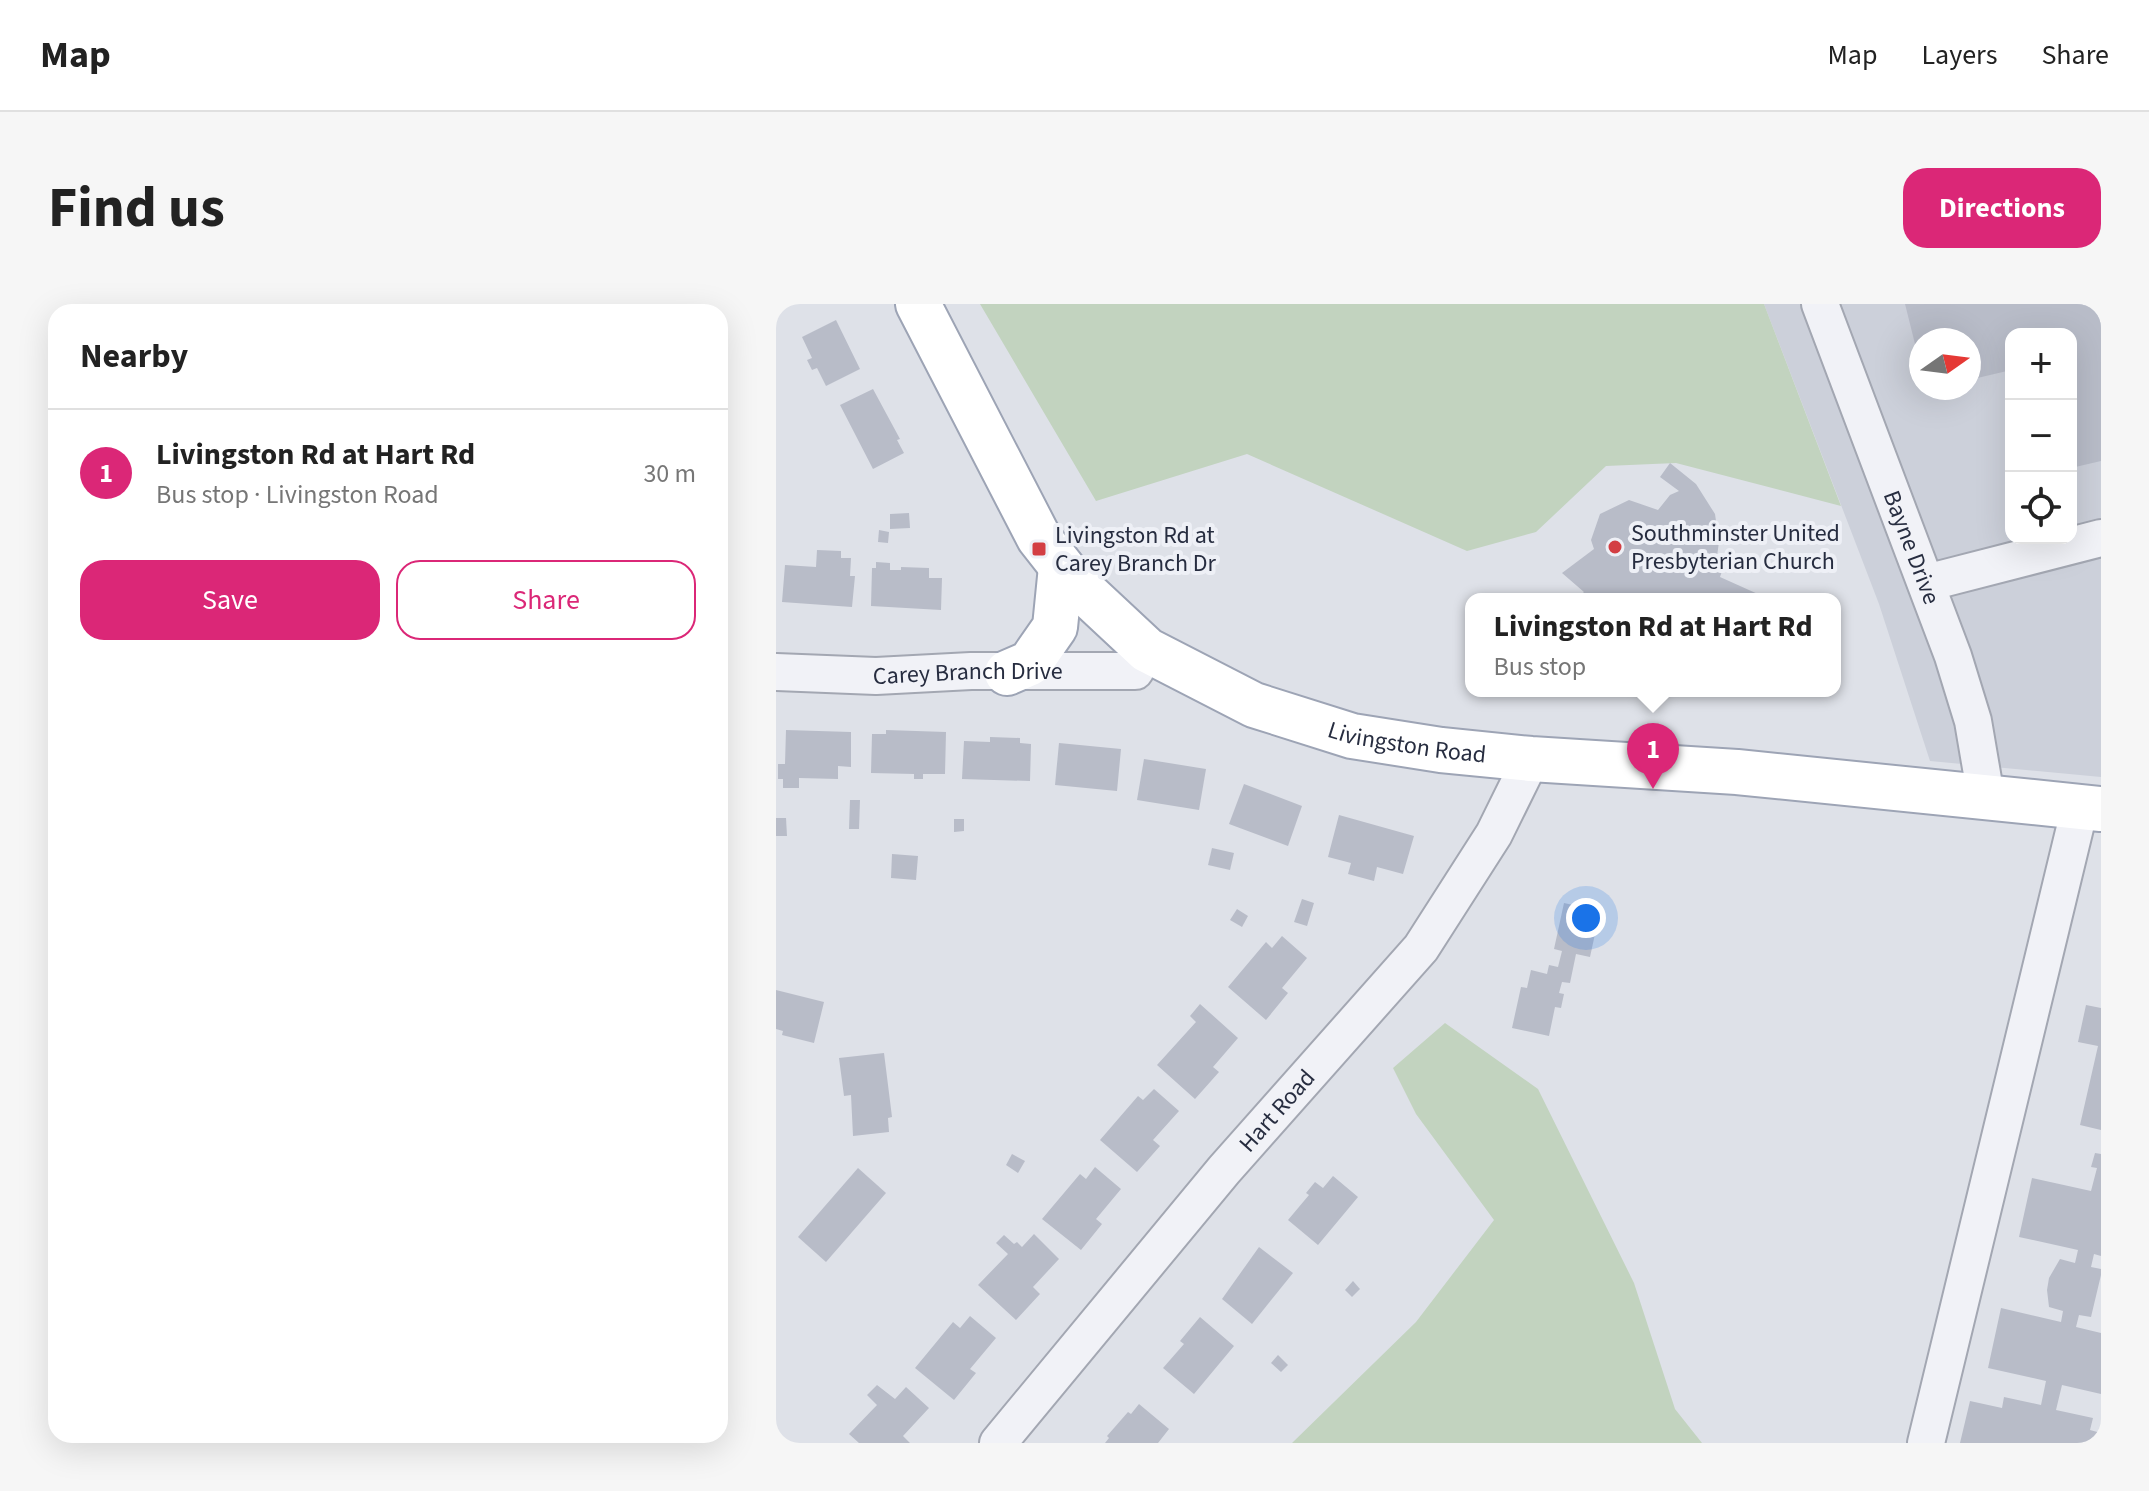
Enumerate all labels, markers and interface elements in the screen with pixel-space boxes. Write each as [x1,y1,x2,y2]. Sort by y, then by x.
text: Map [40,28,111,82]
text: Map [1827,35,1877,75]
text: Layers [1921,35,1997,75]
text: Share [2041,35,2109,75]
button: Directions [1903,168,2101,248]
text: Find us [48,169,225,248]
north arrow [1909,328,1981,400]
map controls [2005,328,2077,544]
button: + [2005,328,2077,400]
text: Nearby [80,332,188,381]
button: − [2005,400,2077,472]
text: Livingston Rd at Hart Rd [156,433,475,476]
text: 1 [99,455,113,492]
text: 30 m [643,455,696,492]
button: locate [2005,472,2077,544]
text: Bus stop · Livingston Road [156,476,439,513]
street label: Bayne Drive [1874,485,1949,609]
place label: Southminster United Presbyterian Church [1631,516,1840,579]
place label: Livingston Rd at Carey Branch Dr [1055,518,1217,581]
marker: Southminster United Presbyterian Church [1606,538,1624,556]
marker: Livingston Rd at Carey Branch Dr [1030,540,1048,558]
button: Save [80,560,380,640]
button: Share [396,560,696,640]
popup [1465,593,1841,697]
text: Livingston Rd at Hart Rd [1493,605,1813,648]
text: Bus stop [1493,648,1586,685]
street label: Carey Branch Drive [872,654,1063,694]
street label: Livingston Road [1323,712,1488,772]
pin: 1 [1627,723,1679,789]
your location [1566,898,1606,938]
street label: Hart Road [1230,1061,1323,1160]

